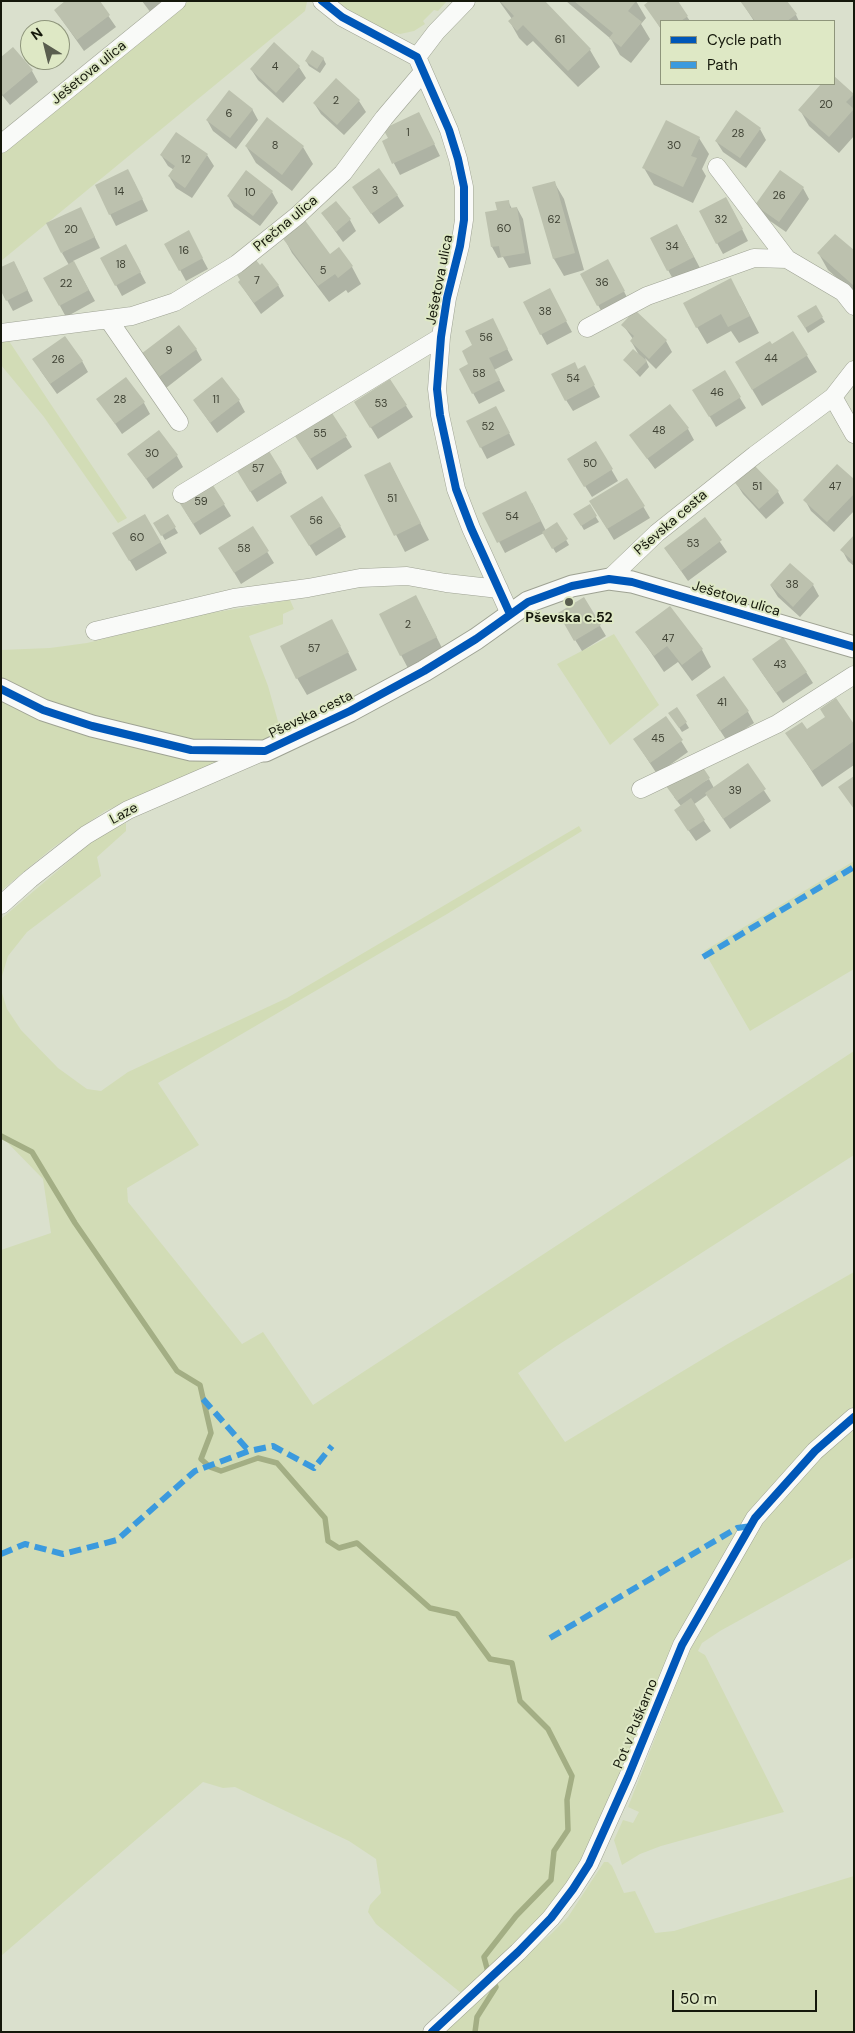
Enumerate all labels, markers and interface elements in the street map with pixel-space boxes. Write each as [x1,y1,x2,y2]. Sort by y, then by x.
north arrow [20,20,70,70]
legend [660,20,835,85]
text: N [27,23,46,44]
text: Cycle path [707,30,782,50]
house number: 61 [555,33,565,47]
street label: Ješetova ulica [48,38,130,108]
text: Path [707,55,738,75]
house number: 4 [272,60,278,74]
house number: 2 [333,94,339,108]
house number: 20 [819,98,833,112]
house number: 6 [226,107,232,121]
house number: 1 [406,126,410,140]
house number: 28 [732,127,744,141]
house number: 8 [272,139,278,153]
house number: 30 [667,139,681,153]
house number: 12 [181,153,191,167]
house number: 3 [372,184,378,198]
house number: 14 [114,185,124,199]
house number: 10 [245,186,255,200]
house number: 26 [772,189,786,203]
street label: Prečna ulica [251,192,321,256]
house number: 62 [548,213,560,227]
house number: 32 [715,213,727,227]
house number: 60 [497,222,511,236]
house number: 20 [64,223,78,237]
street label: Ješetova ulica [423,234,457,326]
house number: 34 [665,240,679,254]
house number: 16 [179,244,189,258]
house number: 18 [116,258,126,272]
house number: 5 [320,264,326,278]
house number: 7 [254,274,260,288]
house number: 36 [595,276,609,290]
house number: 22 [60,277,72,291]
house number: 38 [538,305,552,319]
house number: 56 [479,331,493,345]
house number: 9 [166,344,172,358]
house number: 44 [764,352,778,366]
house number: 26 [51,353,65,367]
house number: 58 [472,367,486,381]
house number: 54 [566,372,580,386]
house number: 46 [710,386,724,400]
house number: 28 [114,393,126,407]
house number: 11 [213,393,219,407]
house number: 53 [374,397,388,411]
house number: 52 [482,420,494,434]
house number: 48 [652,424,666,438]
house number: 55 [313,427,327,441]
house number: 30 [145,447,159,461]
house number: 50 [583,457,597,471]
house number: 57 [252,462,264,476]
house number: 51 [752,480,762,494]
house number: 47 [829,480,841,494]
street label: Pševska cesta [631,487,711,559]
house number: 51 [387,492,397,506]
house number: 59 [194,495,208,509]
house number: 54 [505,510,519,524]
house number: 56 [309,514,323,528]
house number: 60 [130,531,144,545]
house number: 53 [686,537,700,551]
house number: 58 [237,542,251,556]
street label: Ješetova ulica [690,578,782,620]
house number: 38 [785,578,799,592]
marker: Pševska c.52 [563,596,575,608]
place label: Pševska c.52 [525,610,613,626]
house number: 2 [405,618,411,632]
house number: 47 [662,632,674,646]
house number: 57 [308,642,320,656]
house number: 43 [773,658,787,672]
street label: Pševska cesta [266,688,356,742]
house number: 41 [717,696,727,710]
house number: 45 [651,732,665,746]
house number: 39 [728,784,742,798]
street label: Laze [107,800,141,828]
street label: Pot v Puškarno [610,1677,662,1771]
scale bar [675,1980,820,2012]
text: 50 m [680,1989,717,2009]

